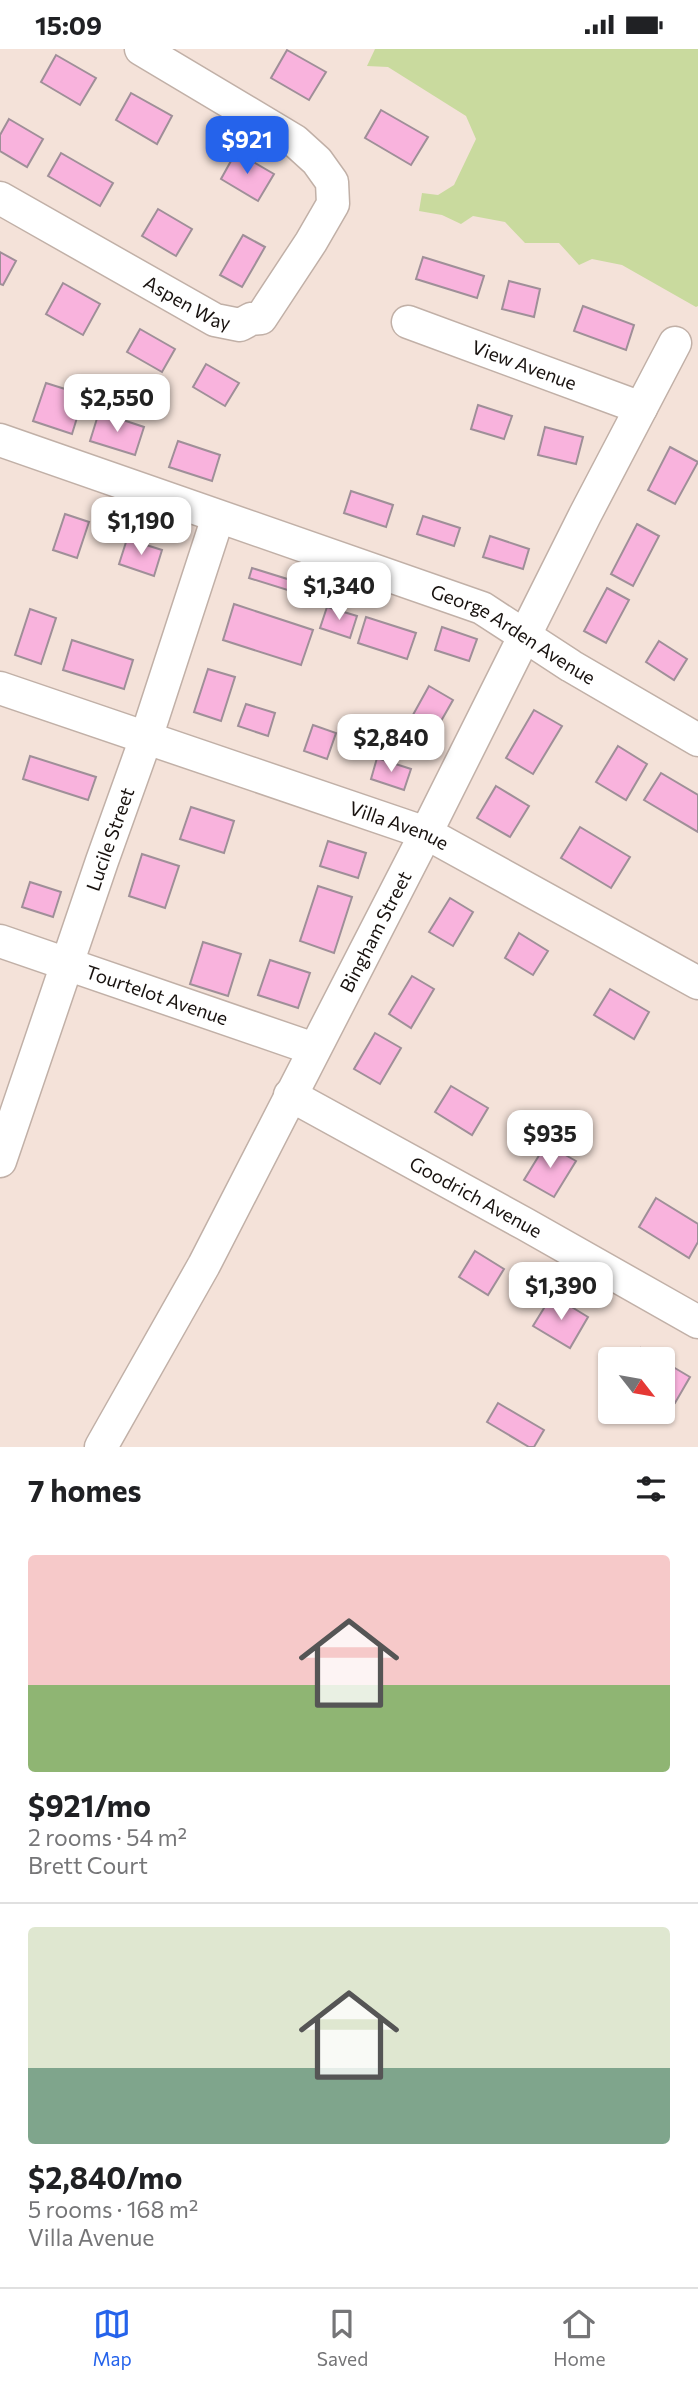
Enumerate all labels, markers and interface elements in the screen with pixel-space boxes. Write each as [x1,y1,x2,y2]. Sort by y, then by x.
text: 15:09 [35,9,102,40]
pin: $921 [206,117,288,176]
text: $921 [222,125,272,153]
street label: Aspen Way [140,270,233,334]
street label: View Avenue [469,335,580,394]
pin: $2,550 [60,375,174,434]
text: $2,550 [80,383,154,411]
pin: $1,190 [84,497,198,557]
text: $1,190 [107,506,175,534]
pin: $1,340 [282,563,396,622]
text: $1,340 [303,571,375,599]
street label: George Arden Avenue [428,579,600,689]
pin: $2,840 [334,715,448,774]
text: $2,840 [353,723,429,751]
street label: Lucile Street [81,784,138,894]
street label: Villa Avenue [346,796,453,854]
street label: Bingham Street [334,867,416,996]
street label: Tourtelot Avenue [83,959,231,1030]
pin: $935 [509,1111,591,1170]
text: $935 [523,1119,577,1147]
street label: Goodrich Avenue [406,1151,546,1242]
pin: $1,390 [504,1263,618,1322]
text: $1,390 [525,1271,597,1299]
north arrow [598,1347,676,1425]
map controls [598,1347,675,1424]
icon: filters [632,1470,670,1508]
text: 7 homes [28,1471,141,1508]
icon: home [286,1600,412,1726]
text: $921/mo [28,1786,151,1823]
text: 2 rooms · 54 m² [28,1823,187,1851]
text: Brett Court [28,1851,148,1879]
icon: home [286,1972,412,2098]
text: $2,840/mo [28,2158,182,2195]
text: 5 rooms · 168 m² [28,2195,198,2223]
text: Villa Avenue [28,2223,155,2251]
tab: Map [93,2305,132,2370]
tab: Saved [317,2305,368,2370]
tab: Home [553,2305,605,2370]

